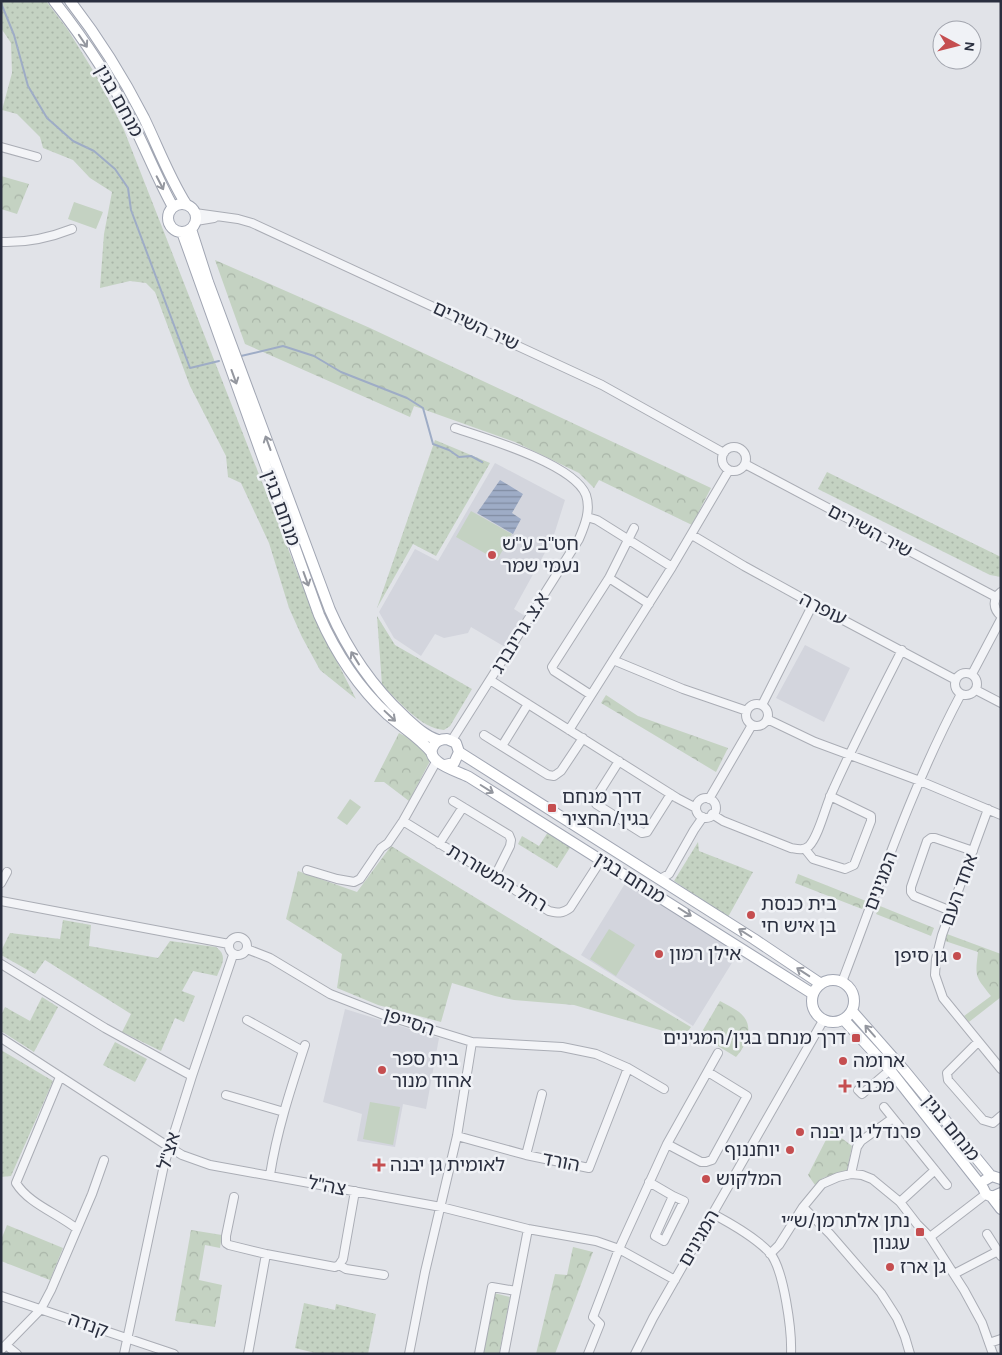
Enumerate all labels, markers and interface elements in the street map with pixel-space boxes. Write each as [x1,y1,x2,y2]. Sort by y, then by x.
north arrow [932,20,982,70]
one-way arrow [78,33,88,47]
text: N [960,41,978,53]
street label: מנחם בגין [90,61,148,141]
one-way arrow [155,176,165,191]
street label: שיר השירים [429,296,523,356]
one-way arrow [230,368,239,384]
one-way arrow [263,436,272,451]
street label: מנחם בגין [257,467,305,549]
street label: שיר השירים [824,500,916,562]
place label: חט"ב ע"ש נעמי שמר [502,533,579,577]
marker: חט"ב ע"ש נעמי שמר [486,549,498,561]
one-way arrow [302,571,311,586]
street label: עופרה [796,588,850,630]
street label: א.צ. גרינברג [487,589,553,677]
one-way arrow [349,652,359,666]
one-way arrow [383,710,396,722]
one-way arrow [480,784,494,794]
place label: דרך מנחם בגין/החציר [562,786,649,830]
marker: דרך מנחם בגין/החציר [546,802,558,814]
street label: רחל המשוררת [443,840,551,916]
street label: מנחם בגין [591,848,669,908]
street label: המגינים [860,848,902,914]
street label: אחד העם [936,851,982,929]
place label: בית כנסת בן איש חי [761,893,837,937]
one-way arrow [677,907,691,917]
marker: בית כנסת בן איש חי [745,909,757,921]
one-way arrow [739,928,753,938]
place label: אילן רמון [669,943,741,965]
place label: גן סיפן [894,945,947,967]
marker: אילן רמון [653,948,665,960]
marker: גן סיפן [951,950,963,962]
one-way arrow [797,967,811,977]
street label: הסייפן [381,1003,437,1041]
one-way arrow [864,1025,875,1038]
place label: דרך מנחם בגין/המגינים [663,1027,846,1049]
marker: דרך מנחם בגין/המגינים [850,1032,862,1044]
place label: בית ספר אהוד מנור [392,1048,472,1092]
place label: ארומה [853,1050,905,1072]
marker: ארומה [837,1055,849,1067]
marker: בית ספר אהוד מנור [376,1064,388,1076]
place label: מכבי [856,1075,894,1097]
marker: מכבי [838,1079,852,1093]
street label: מנחם בגין [918,1090,984,1166]
place label: פרנדלי גן יבנה [810,1121,921,1143]
marker: פרנדלי גן יבנה [794,1126,806,1138]
street label: אצ"ל [153,1130,185,1172]
place label: יוחננוף [724,1139,780,1161]
marker: יוחננוף [784,1144,796,1156]
street label: הורד [540,1148,582,1176]
place label: לאומית גן יבנה [390,1154,505,1176]
marker: לאומית גן יבנה [372,1158,386,1172]
place label: המלקוש [716,1168,782,1190]
street label: צה"ל [306,1172,348,1200]
marker: המלקוש [700,1173,712,1185]
street label: המגינים [674,1206,724,1270]
place label: נתן אלתרמן/ש״י עגנון [781,1210,910,1254]
marker: נתן אלתרמן/ש״י עגנון [914,1226,926,1238]
place label: גן ארז [900,1256,946,1278]
marker: גן ארז [884,1261,896,1273]
street label: קנדה [65,1308,111,1342]

